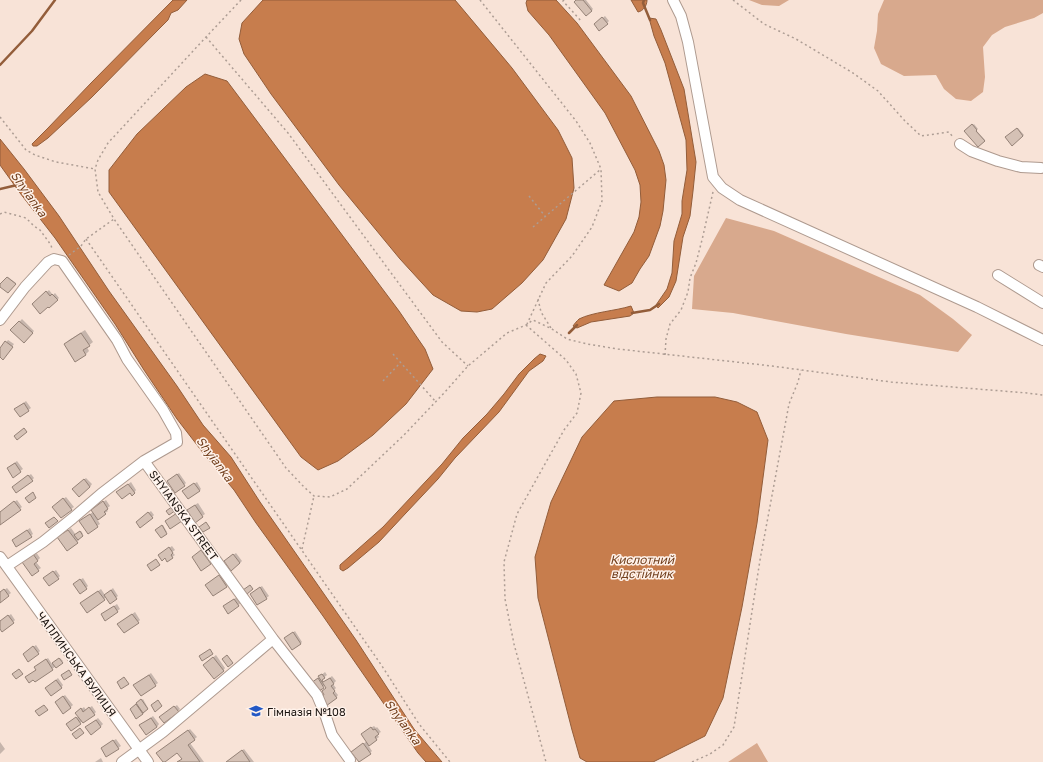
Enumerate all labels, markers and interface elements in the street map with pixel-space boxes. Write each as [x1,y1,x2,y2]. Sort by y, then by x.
water label: Shyianka [8,168,51,221]
water label: Shyianka [193,434,237,485]
street label: SHYIANSKA STREET [147,467,221,563]
water label: Кислотний відстійник [610,552,675,581]
street label: ЧАПЛИНСЬКА ВУЛИЦЯ [35,609,119,719]
water label: Shyianka [382,696,425,749]
school or university icon: Гімназія №108 [248,703,264,719]
place label: Гімназія №108 [267,705,346,718]

